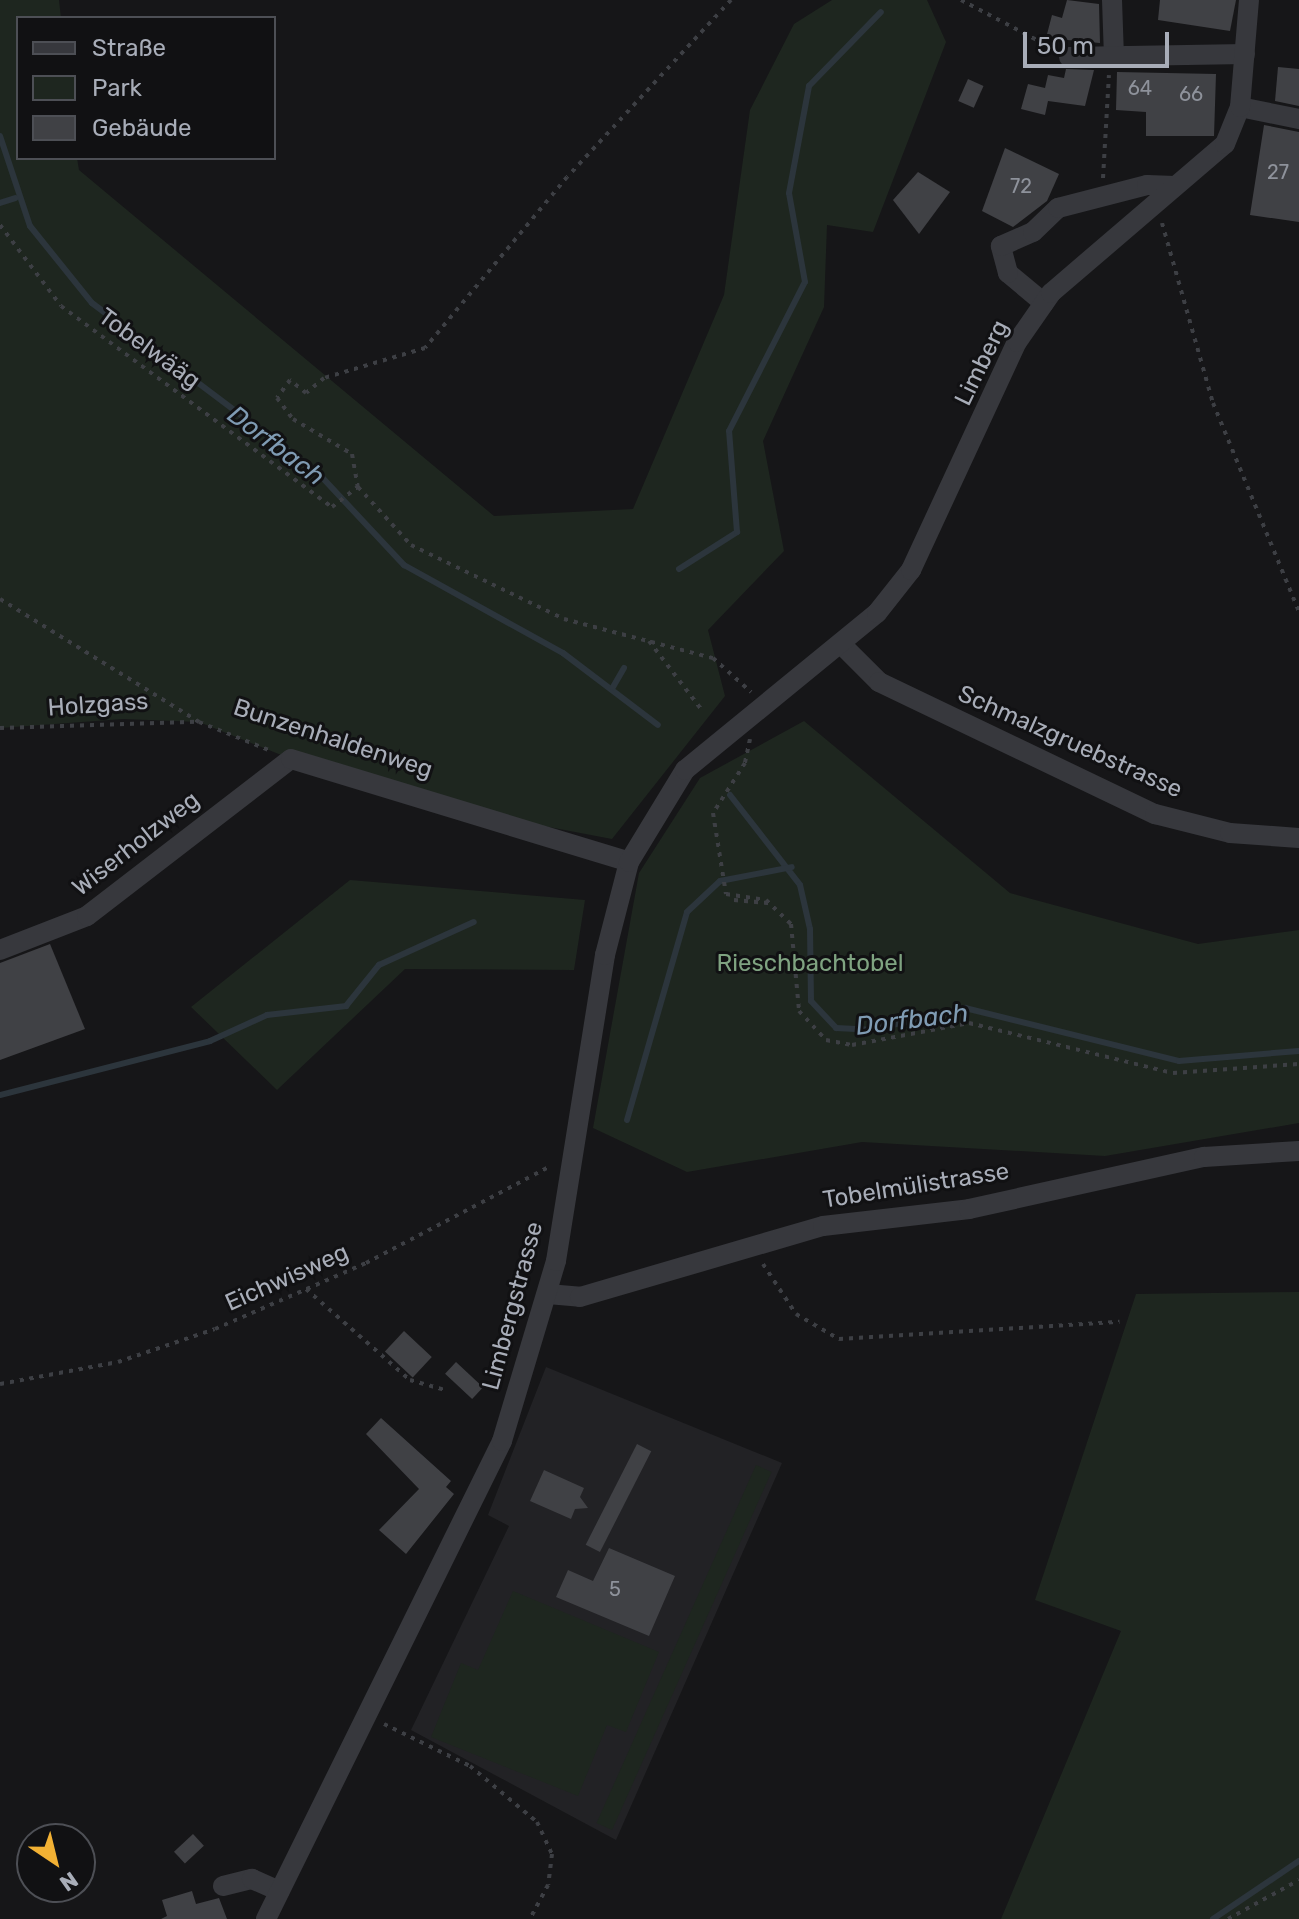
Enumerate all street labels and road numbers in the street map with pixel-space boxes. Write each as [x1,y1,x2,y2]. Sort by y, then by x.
street label: Tobelwääg [93,302,205,396]
street label: Limberg [949,316,1015,410]
street label: Schmalzgruebstrasse [953,680,1187,804]
street label: Holzgass [47,687,149,723]
street label: Bunzenhaldenweg [230,693,436,785]
street label: Wiserholzweg [67,786,205,902]
street label: Tobelmülistrasse [821,1157,1011,1215]
street label: Limbergstrasse [477,1219,549,1393]
street label: Eichwisweg [221,1238,353,1318]

